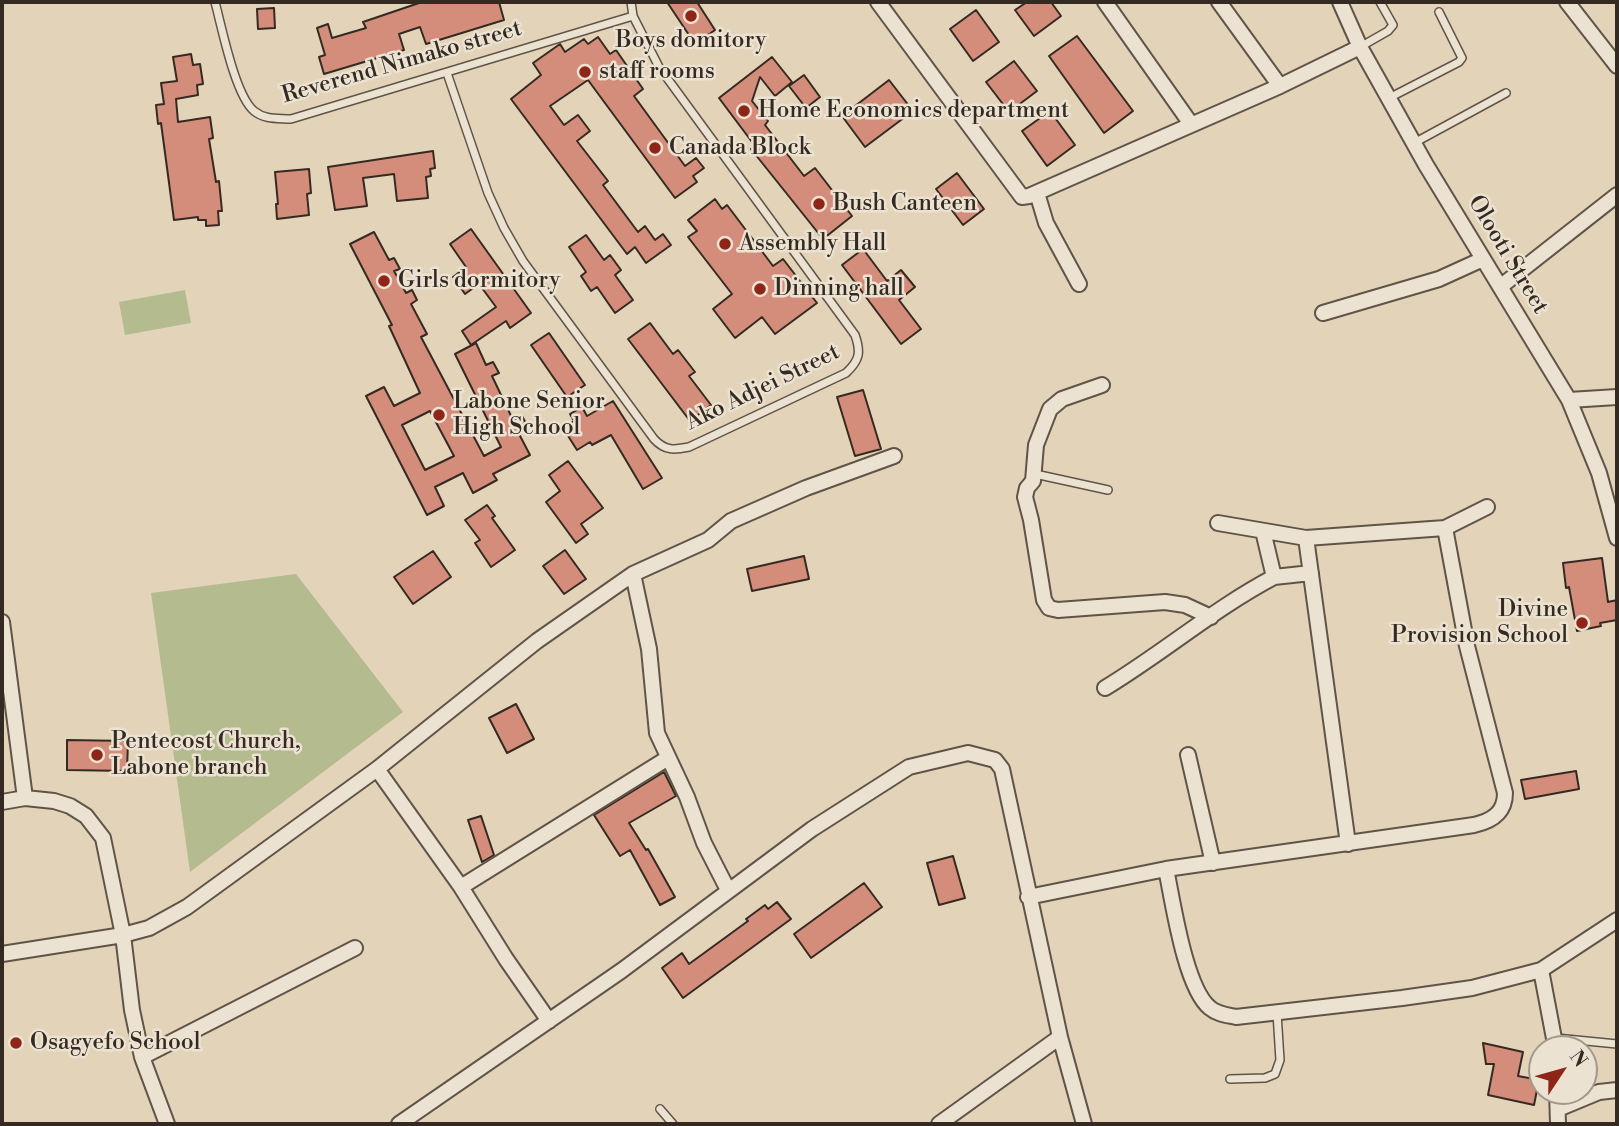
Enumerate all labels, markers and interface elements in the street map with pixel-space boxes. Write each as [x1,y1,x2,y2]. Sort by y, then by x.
marker: Boys domitory [683,8,699,24]
street label: Reverend Nimako street [279,16,525,110]
place label: Boys domitory [616,27,766,55]
place label: staff rooms [599,58,715,86]
marker: staff rooms [577,64,593,80]
place label: Home Economics department [758,97,1069,125]
marker: Home Economics department [736,103,752,119]
place label: Canada Block [669,134,811,162]
marker: Canada Block [647,140,663,156]
place label: Bush Canteen [833,190,977,218]
street label: Olooti Street [1461,191,1553,319]
marker: Bush Canteen [811,196,827,212]
place label: Assembly Hall [739,230,886,258]
marker: Assembly Hall [717,236,733,252]
place label: Girls dormitory [398,267,560,295]
marker: Girls dormitory [376,273,392,289]
place label: Dinning hall [774,275,904,303]
marker: Dinning hall [752,281,768,297]
street label: Ako Adjei Street [682,339,844,437]
place label: Labone Senior High School [453,388,605,442]
marker: Labone Senior High School [431,407,447,423]
place label: Divine Provision School [1391,596,1568,650]
marker: Divine Provision School [1574,615,1590,631]
place label: Pentecost Church, Labone branch [111,728,301,782]
marker: Pentecost Church, Labone branch [89,747,105,763]
place label: Osagyefo School [30,1029,201,1057]
marker: Osagyefo School [8,1035,24,1051]
north arrow [1528,1035,1598,1105]
text: N [1564,1046,1592,1072]

